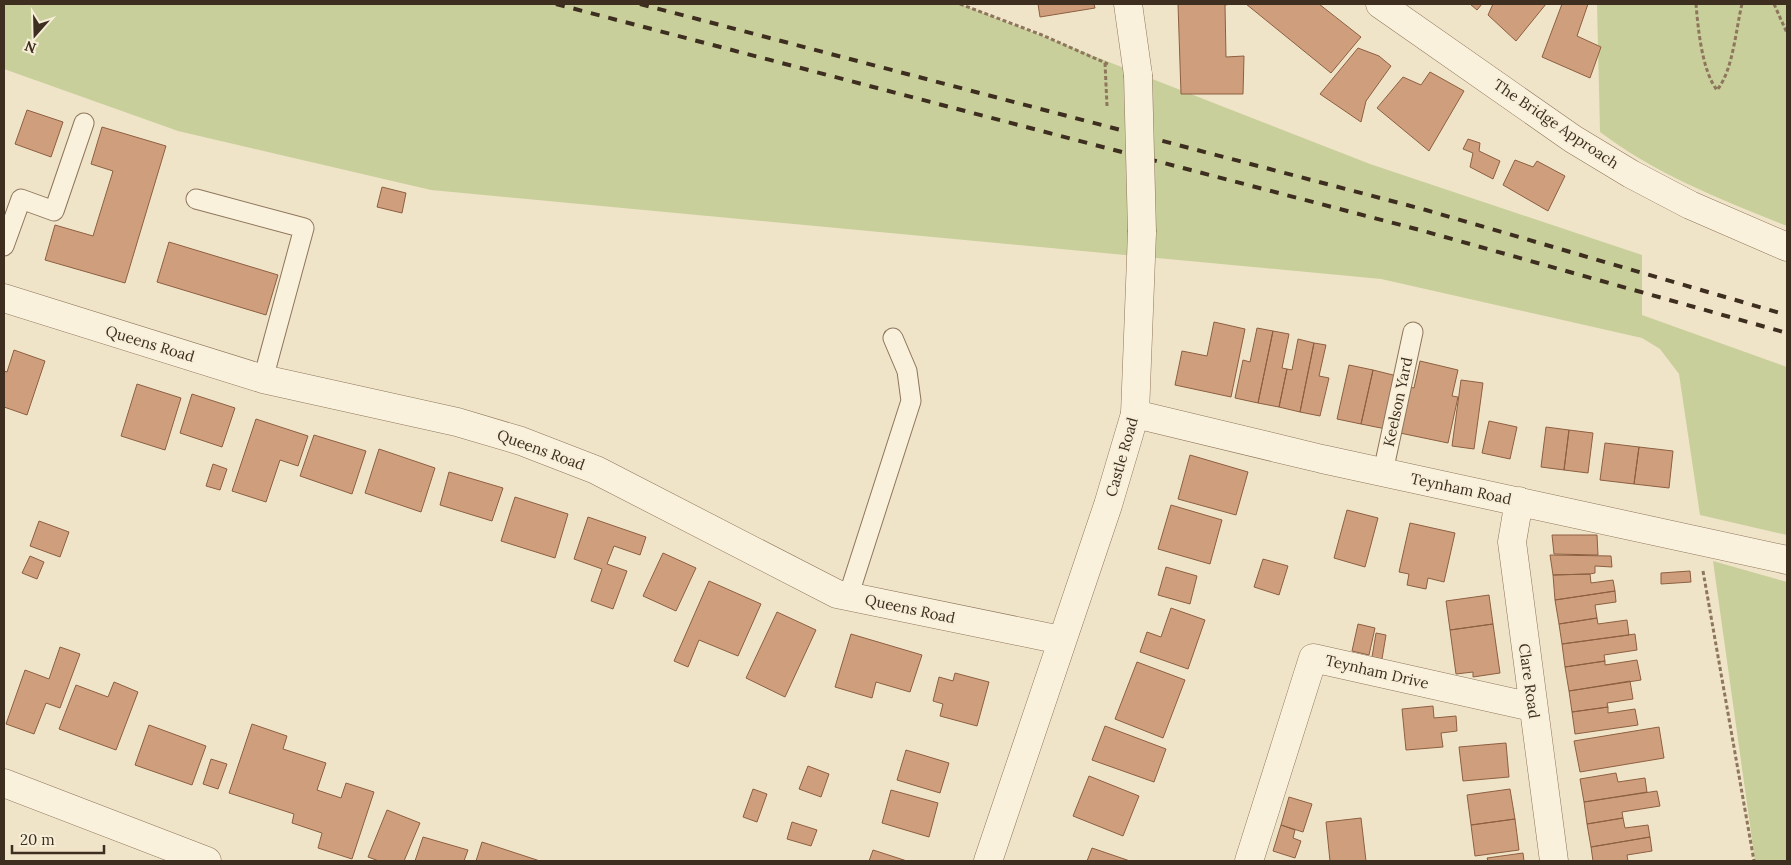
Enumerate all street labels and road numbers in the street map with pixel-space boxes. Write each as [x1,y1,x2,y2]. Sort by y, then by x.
street label: The Bridge Approach [1490,75,1623,173]
street label: Queens Road [103,321,197,366]
street label: Keelson Yard [1379,355,1416,448]
street label: Castle Road [1101,415,1142,499]
street label: Queens Road [495,425,588,474]
street label: Teynham Road [1409,469,1513,508]
street label: Queens Road [863,590,957,627]
street label: Clare Road [1515,642,1544,720]
street label: Teynham Drive [1324,650,1431,693]

